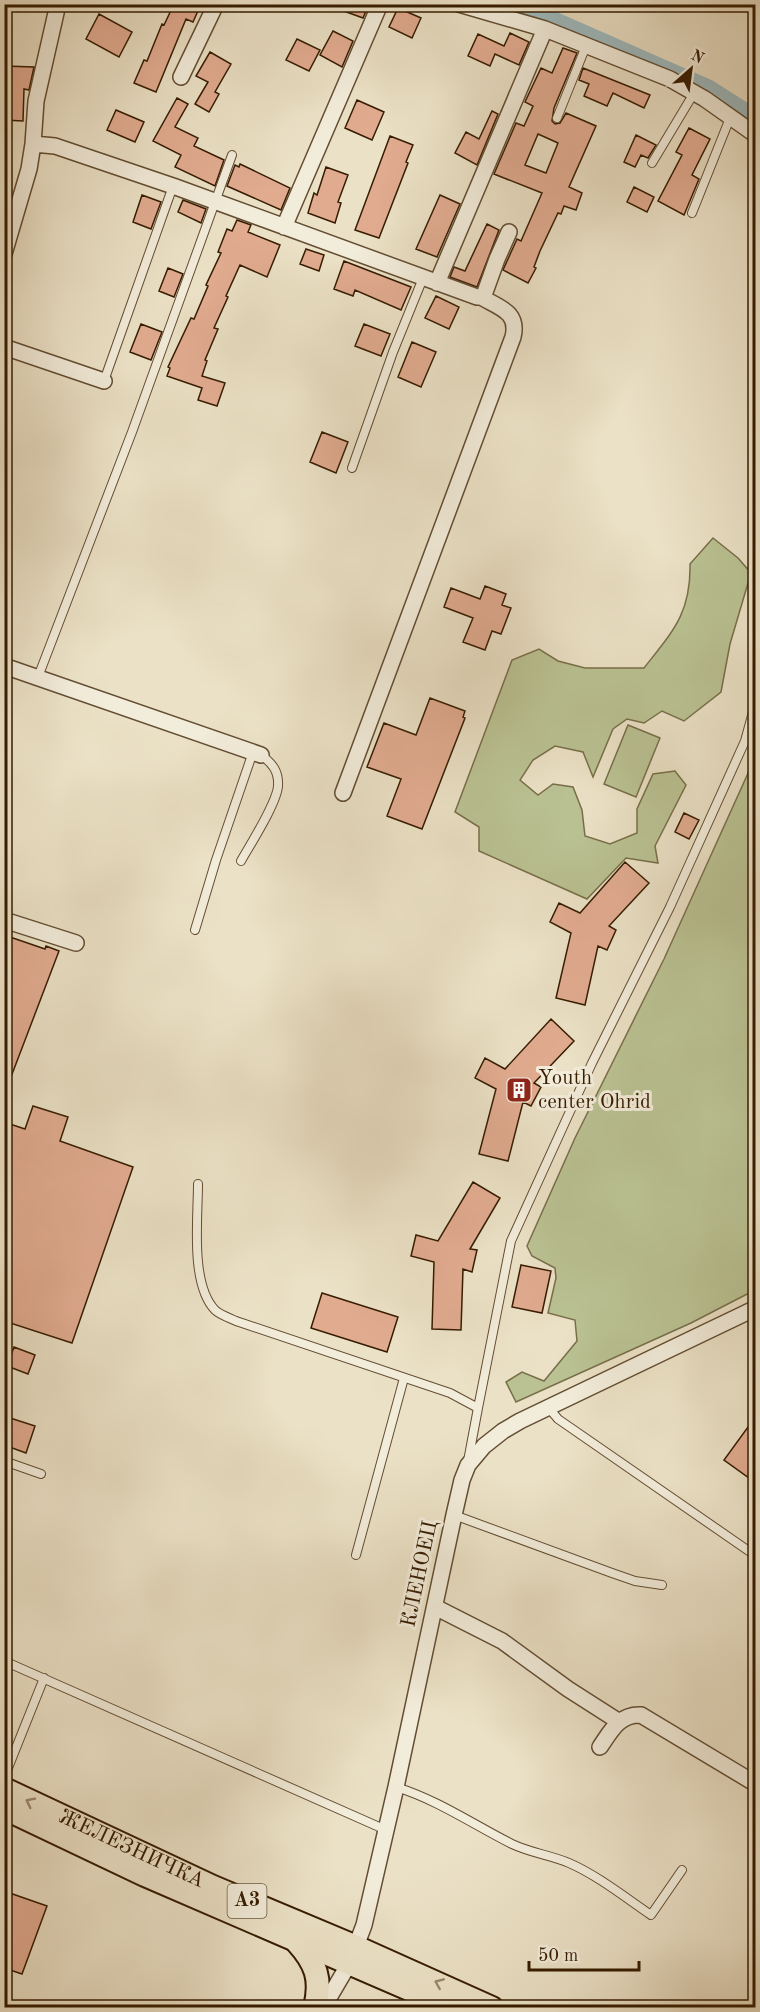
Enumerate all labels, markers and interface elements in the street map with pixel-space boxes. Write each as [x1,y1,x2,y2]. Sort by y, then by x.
north arrow [661,39,721,99]
text: N [688,48,707,68]
place label: Youth center Ohrid [538,1068,651,1113]
building icon: Youth center Ohrid [504,1075,534,1105]
street label: КЛЕНОЕЦ [398,1518,442,1629]
one-way arrow [26,1798,36,1809]
street label: ЖЕЛЕЗНИЧКА [55,1806,208,1892]
road number: A3 [228,1884,266,1918]
scale bar [529,1934,638,1972]
text: 50 m [538,1947,578,1965]
one-way arrow [434,1978,445,1990]

